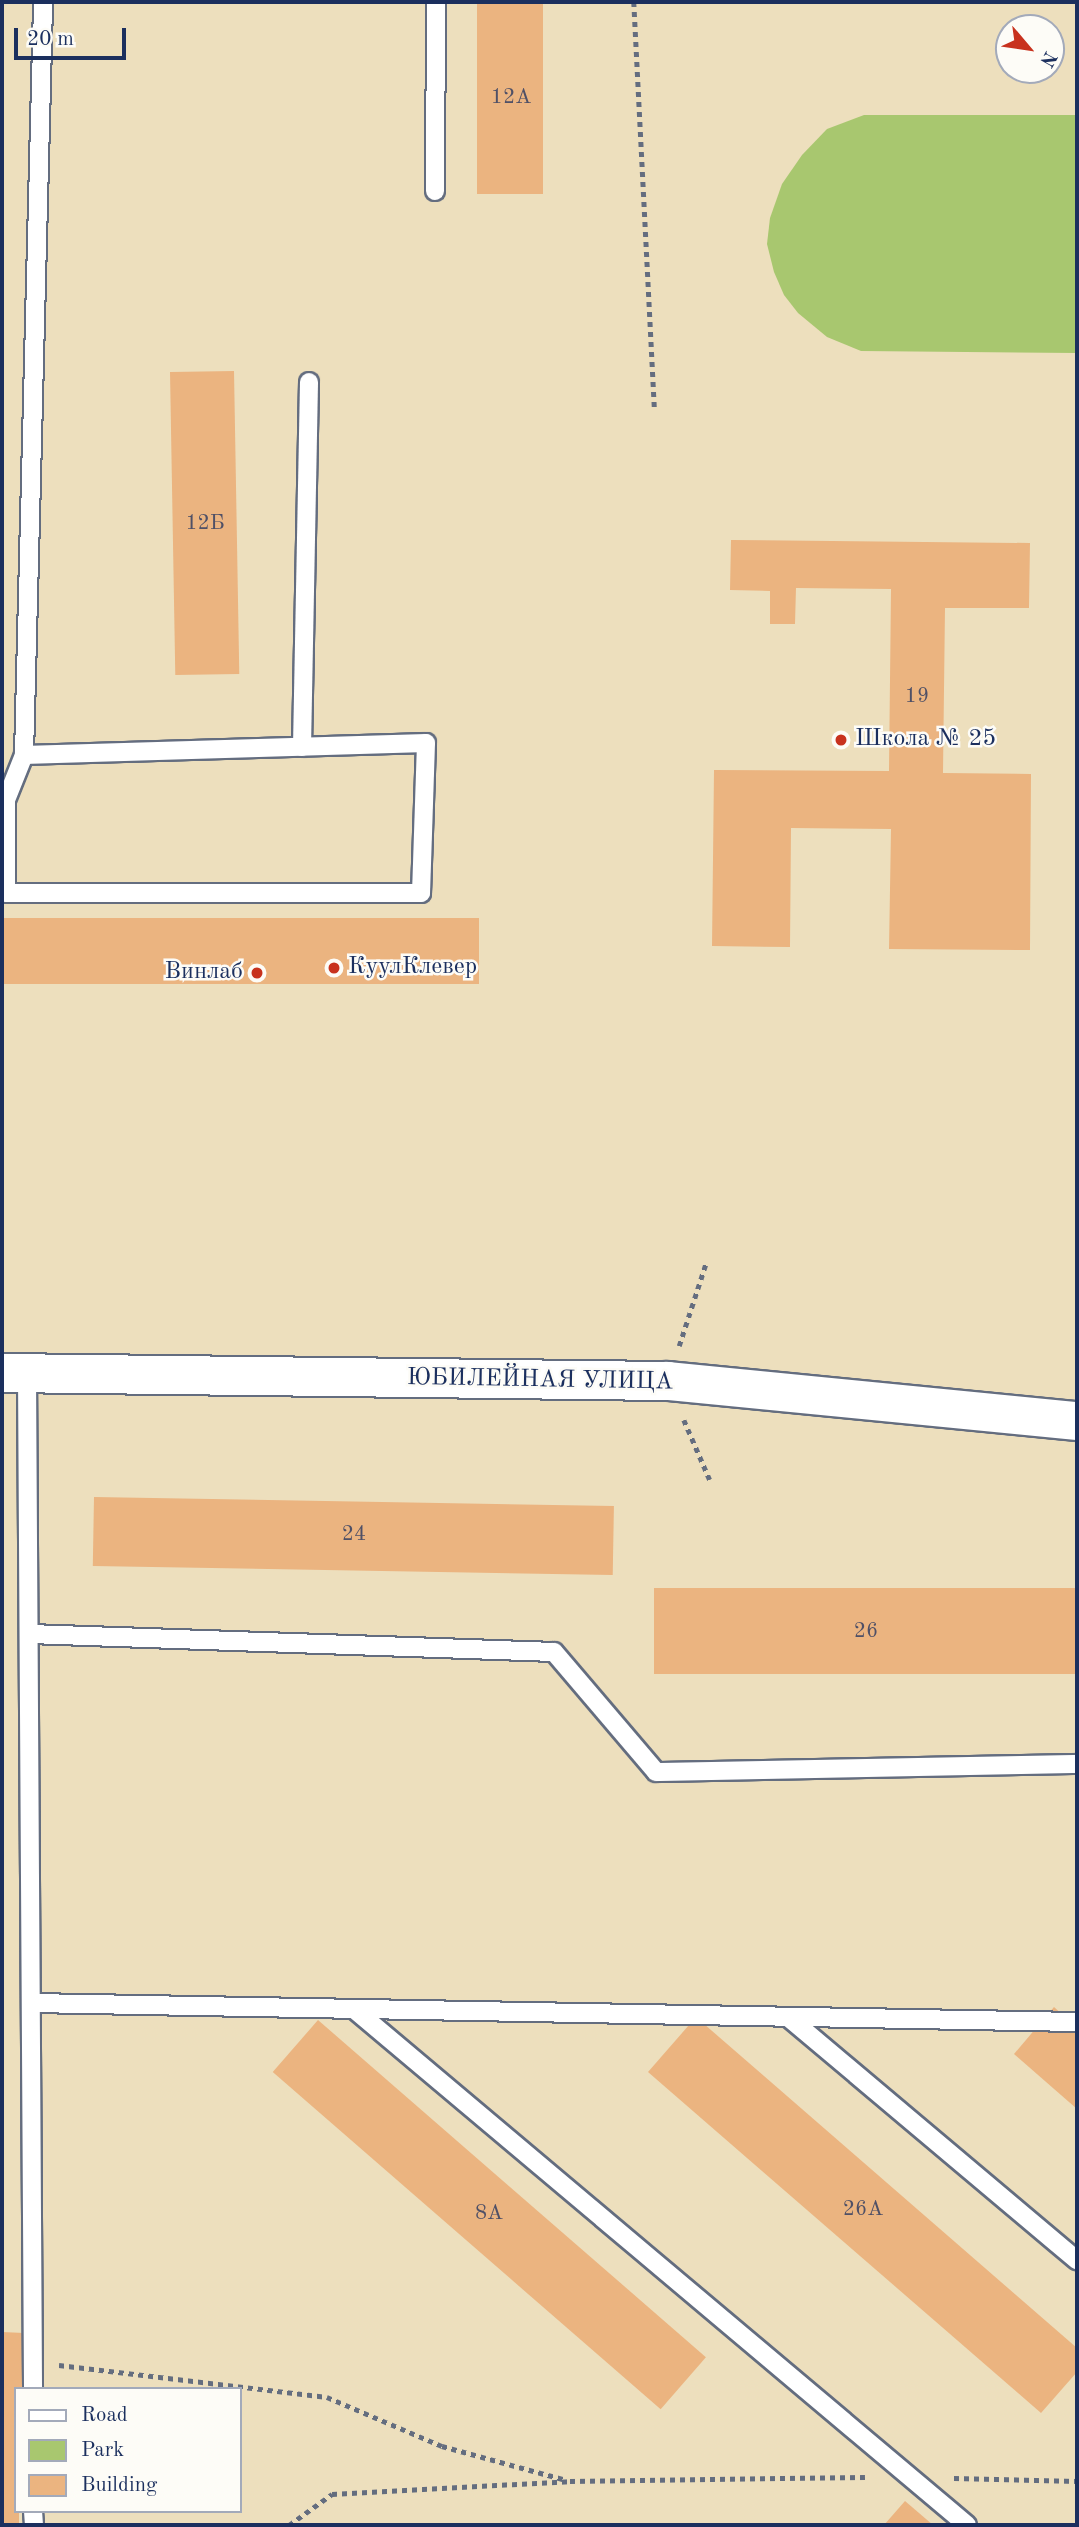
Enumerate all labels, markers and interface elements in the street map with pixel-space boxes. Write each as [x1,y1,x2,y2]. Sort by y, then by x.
scale bar [18,14,130,58]
north arrow [995,14,1065,84]
text: 20 m [27,29,74,50]
text: N [1035,47,1059,69]
house number: 12А [491,85,531,111]
house number: 12Б [185,511,225,537]
house number: 19 [905,684,929,710]
place label: Школа № 25 [855,726,996,754]
marker: Школа № 25 [833,732,849,748]
place label: КуулКлевер [348,954,477,982]
place label: Винлаб [165,959,243,987]
marker: КуулКлевер [326,960,342,976]
marker: Винлаб [249,965,265,981]
street label: ЮБИЛЕЙНАЯ УЛИЦА [407,1364,673,1398]
house number: 24 [342,1522,366,1548]
house number: 26 [854,1619,878,1645]
house number: 26А [843,2197,883,2223]
house number: 8А [475,2201,503,2227]
legend [14,2387,242,2513]
text: Road [81,2405,128,2426]
text: Park [81,2440,124,2461]
text: Building [81,2475,157,2496]

